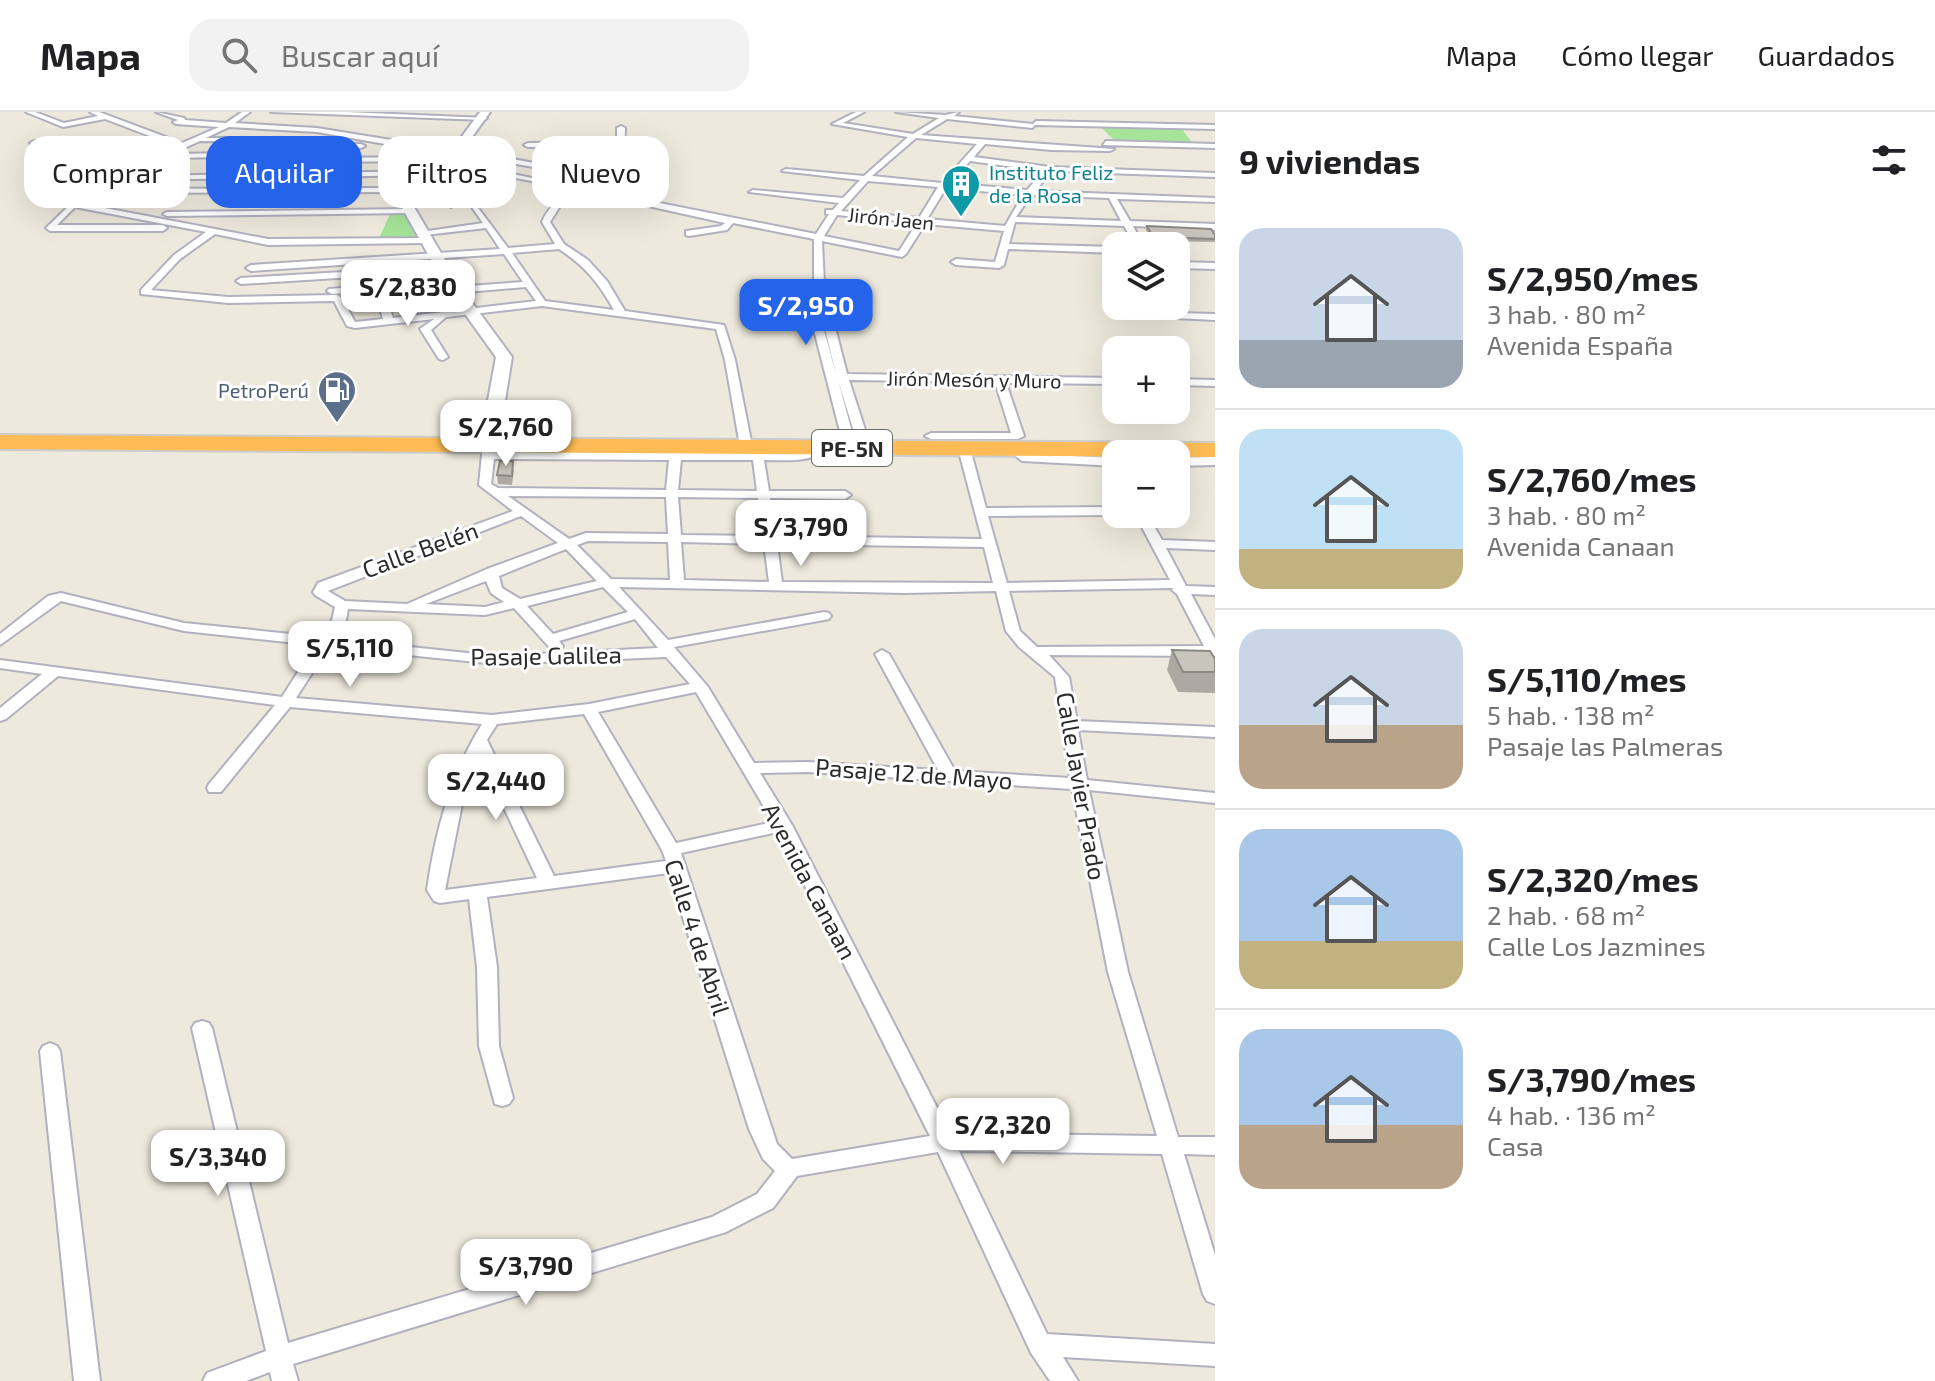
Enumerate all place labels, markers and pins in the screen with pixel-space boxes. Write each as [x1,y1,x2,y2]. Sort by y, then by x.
place label: Instituto Feliz de la Rosa [989,160,1113,207]
building icon: Instituto Feliz de la Rosa [940,163,982,218]
pin: S/2,830 [334,260,482,328]
pin: S/2,950 [732,279,880,347]
fuel station icon: PetroPerú [316,369,358,424]
place label: PetroPerú [218,378,309,402]
pin: S/2,760 [432,400,580,468]
pin: S/3,790 [727,500,875,568]
pin: S/5,110 [276,621,424,689]
pin: S/2,440 [422,754,570,822]
pin: S/2,320 [929,1098,1077,1166]
pin: S/3,340 [144,1130,292,1198]
pin: S/3,790 [452,1239,600,1307]

